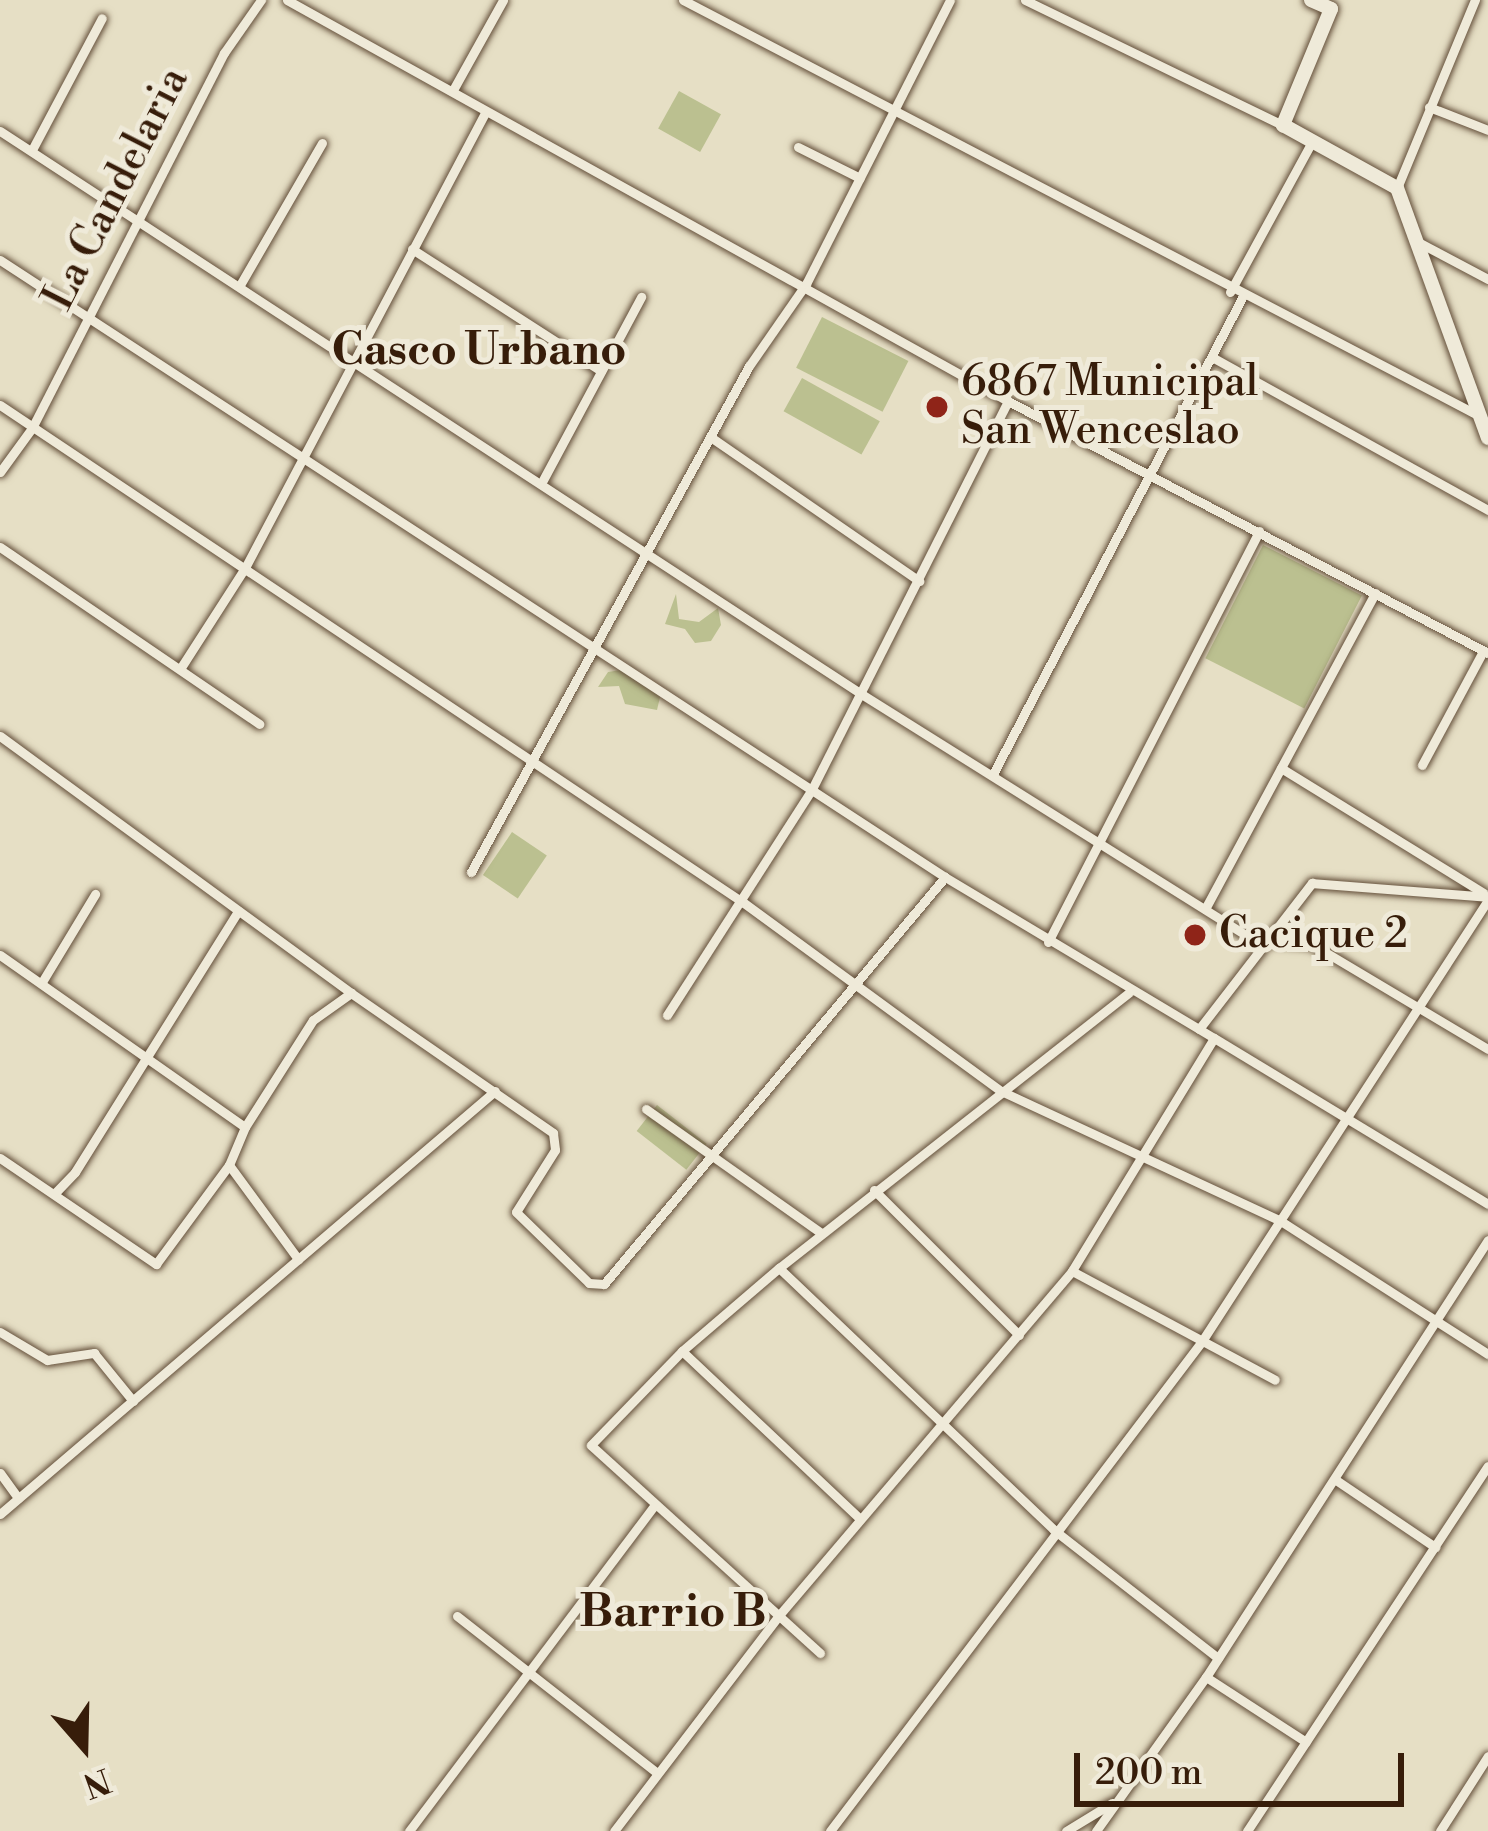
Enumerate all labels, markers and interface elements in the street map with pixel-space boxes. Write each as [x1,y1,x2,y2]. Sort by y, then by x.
street label: La Candelaria [34,59,200,319]
district label: Casco Urbano [331,324,627,378]
place label: 6867 Municipal San Wenceslao [961,358,1258,457]
marker: 6867 Municipal San Wenceslao [924,394,950,420]
place label: Cacique 2 [1219,910,1408,960]
marker: Cacique 2 [1182,922,1208,948]
district label: Barrio B [580,1586,766,1640]
north arrow [24,1687,144,1807]
scale bar [1080,1729,1410,1803]
text: 200 m [1095,1751,1202,1796]
text: N [77,1758,116,1805]

